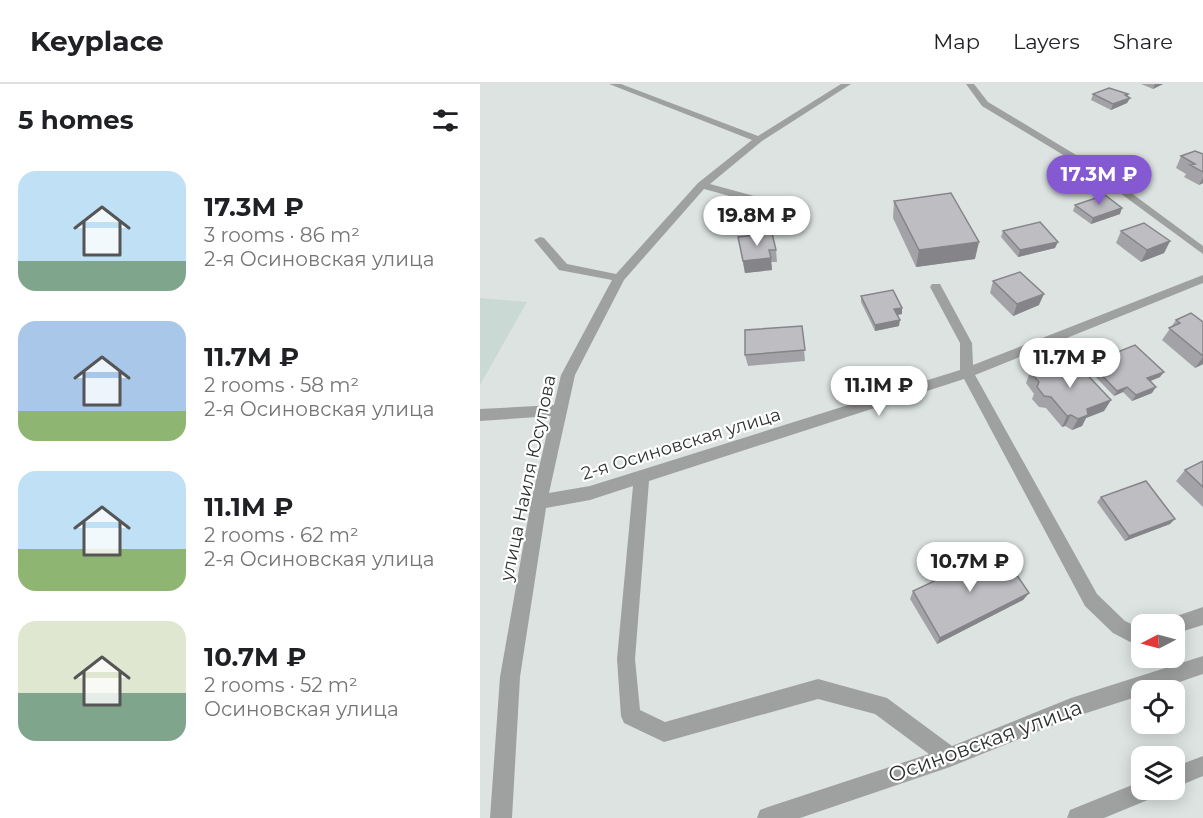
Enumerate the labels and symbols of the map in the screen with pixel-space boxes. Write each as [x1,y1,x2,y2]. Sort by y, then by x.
pin: 17.3M ₽ [1044,155,1154,206]
pin: 19.8M ₽ [702,196,812,247]
pin: 11.7M ₽ [1015,338,1125,389]
pin: 11.1M ₽ [824,366,934,417]
street label: улица Наиля Юсупова [495,373,561,584]
street label: 2-я Осиновская улица [579,403,783,485]
pin: 10.7M ₽ [915,542,1025,593]
north arrow [1131,614,1185,668]
street label: Осиновская улица [885,694,1085,788]

